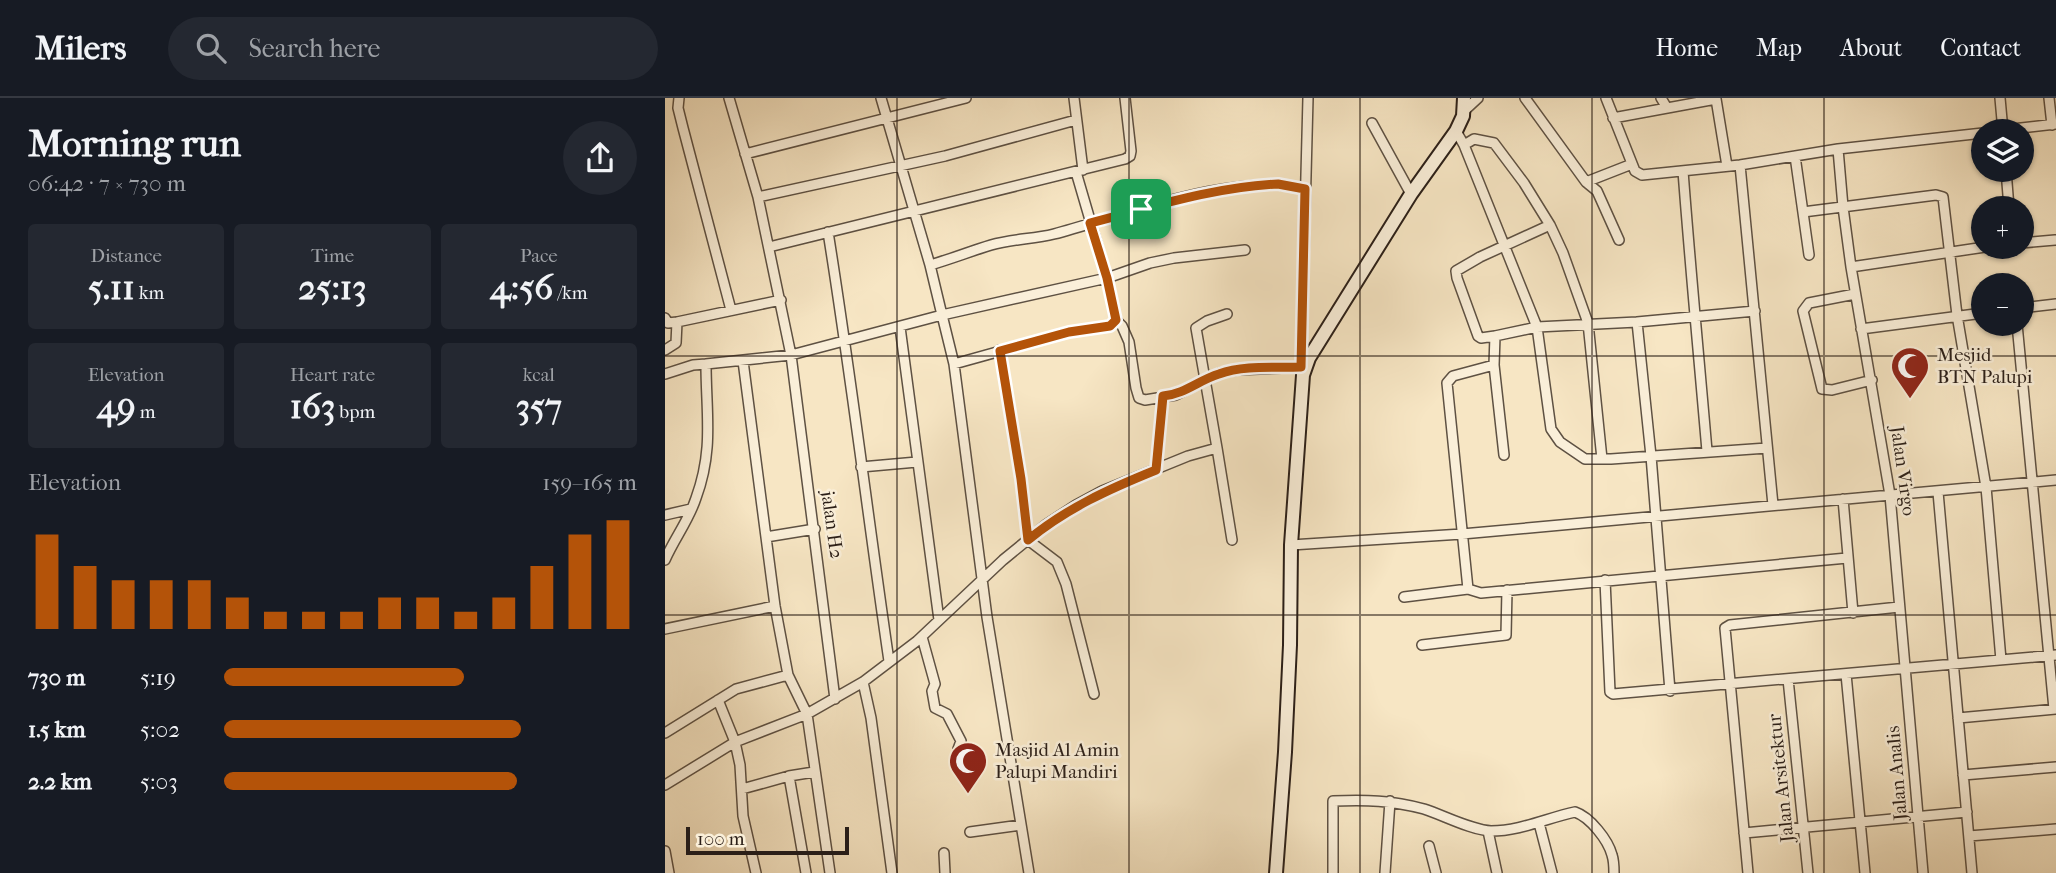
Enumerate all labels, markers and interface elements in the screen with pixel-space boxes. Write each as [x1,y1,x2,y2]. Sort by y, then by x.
search box [168,17,658,80]
text: Milers [35,29,126,68]
icon: search [192,29,230,67]
text: Search here [248,33,380,64]
text: Home [1656,34,1718,62]
text: Map [1756,34,1802,62]
text: About [1840,34,1902,62]
text: Contact [1940,34,2021,62]
map controls [1971,119,2034,336]
button: layers [1971,119,2034,182]
text: Morning run [28,121,241,166]
button: share [563,121,637,195]
text: 06:42 · 7 × 730 m [28,170,186,197]
pin [1111,179,1171,239]
icon: arrive [1122,190,1160,228]
button: + [1971,196,2034,259]
text: Distance [90,245,162,267]
text: Time [311,245,354,267]
text: Pace [520,245,558,267]
text: 5.11 [88,267,135,308]
text: 25:13 [298,267,367,308]
text: 4:56 [490,267,553,308]
button: − [1971,273,2034,336]
text: km [135,282,164,304]
text: /km [553,282,588,304]
place label: Mesjid BTN Palupi [1937,344,2033,388]
mosque icon: Mesjid BTN Palupi [1889,345,1931,400]
text: Elevation [88,364,165,386]
text: Heart rate [290,364,375,386]
text: kcal [523,364,555,386]
text: 49 [97,386,136,427]
text: 163 [290,386,335,427]
text: 357 [516,386,562,427]
text: m [136,401,156,423]
text: bpm [335,401,375,423]
street label: Jalan Virgo [1886,423,1920,518]
text: Elevation [28,469,121,496]
text: 159–165 m [542,469,637,496]
street label: jalan H2 [816,488,848,560]
text: 730 m [28,664,85,691]
text: 5:19 [140,664,176,691]
street label: Jalan Arsitektur [1763,712,1799,845]
text: 1.5 km [28,716,86,743]
text: 5:02 [140,716,180,743]
street label: Jalan Analis [1882,725,1912,823]
place label: Masjid Al Amin Palupi Mandiri [995,739,1119,783]
mosque icon: Masjid Al Amin Palupi Mandiri [947,740,989,795]
text: 2.2 km [28,768,92,795]
text: 5:03 [140,768,178,795]
scale bar [686,824,849,856]
text: 100 m [697,828,745,850]

